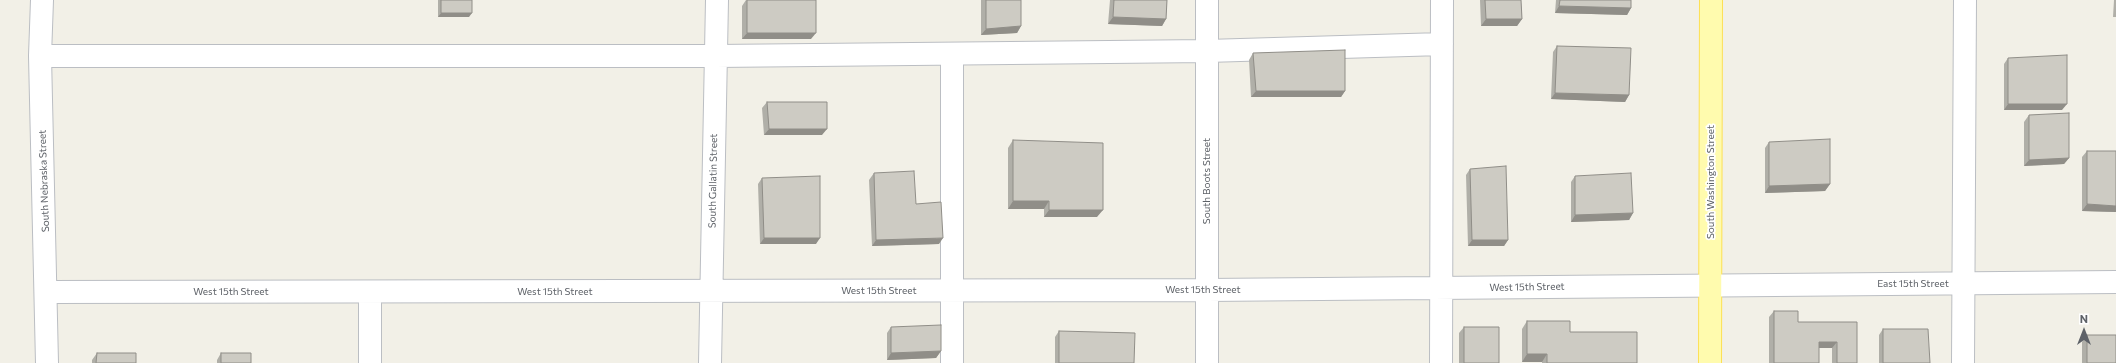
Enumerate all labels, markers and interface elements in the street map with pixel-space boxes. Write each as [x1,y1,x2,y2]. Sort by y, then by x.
street label: South Washington Street [1705,125,1717,239]
street label: South Nebraska Street [36,130,52,232]
street label: South Gallatin Street [706,134,720,228]
street label: South Boots Street [1201,138,1213,224]
street label: East 15th Street [1877,278,1949,290]
street label: West 15th Street [1489,280,1565,294]
street label: West 15th Street [1165,284,1241,296]
street label: West 15th Street [841,285,917,297]
street label: West 15th Street [193,286,269,298]
street label: West 15th Street [517,286,593,298]
north arrow [2064,311,2104,351]
text: N [2080,312,2088,325]

